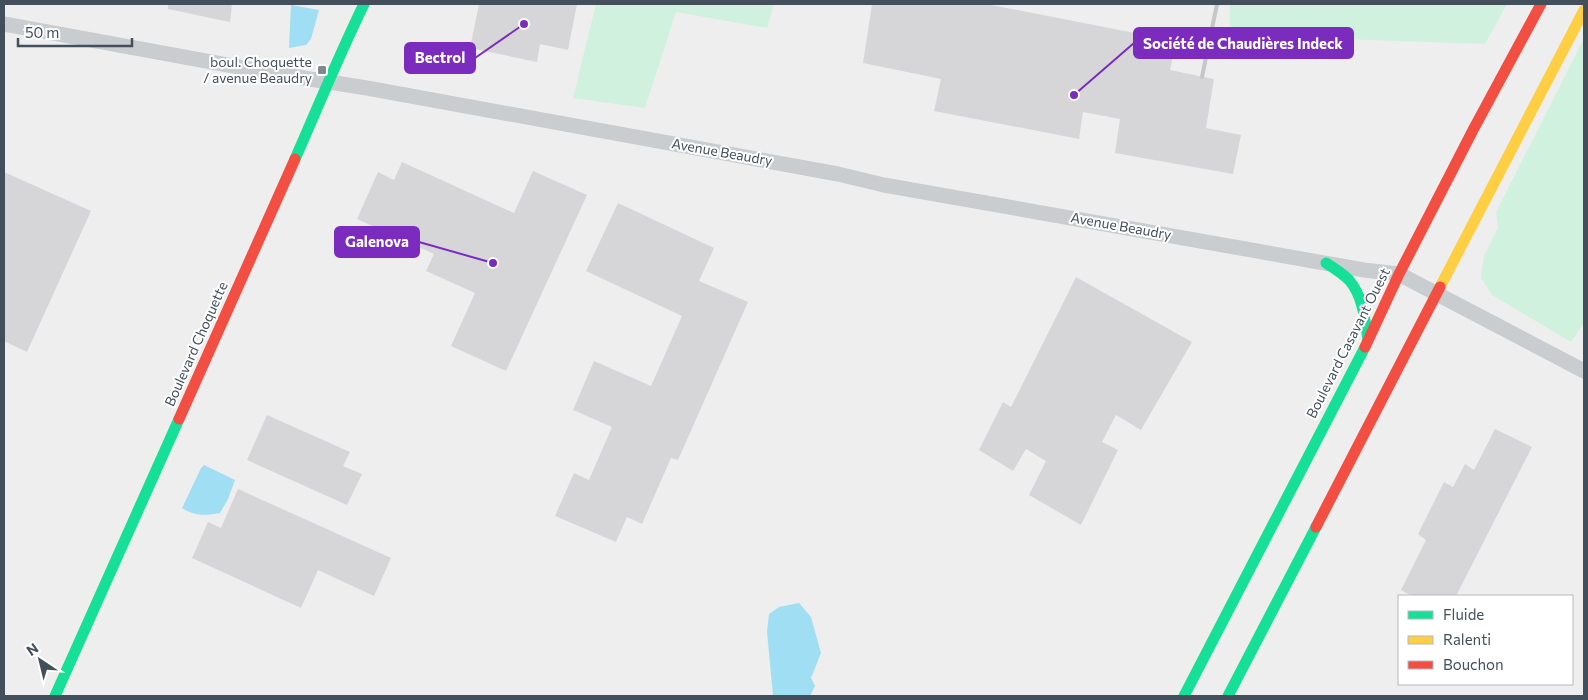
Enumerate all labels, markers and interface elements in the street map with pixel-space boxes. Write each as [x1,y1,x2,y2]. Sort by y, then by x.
scale bar [18,15,131,47]
text: 50 m [25,23,59,41]
callout: Société de Chaudières Indeck [1134,28,1353,58]
text: Société de Chaudières Indeck [1143,34,1343,52]
callout: Bectrol [405,43,475,73]
text: Bectrol [415,48,465,66]
place label: boul. Choquette / avenue Beaudry [203,53,312,86]
marker: boul. Choquette / avenue Beaudry [316,64,328,76]
street label: Avenue Beaudry [670,134,774,169]
street label: Avenue Beaudry [1069,208,1173,243]
callout: Galenova [335,227,419,257]
text: Galenova [345,232,409,250]
street label: Boulevard Casavant Ouest [1302,265,1393,421]
street label: Boulevard Choquette [160,279,231,409]
legend [1398,595,1573,685]
text: Fluide [1443,605,1484,623]
text: Ralenti [1443,630,1491,648]
north arrow [15,635,65,685]
text: N [23,639,41,659]
text: Bouchon [1443,655,1504,673]

